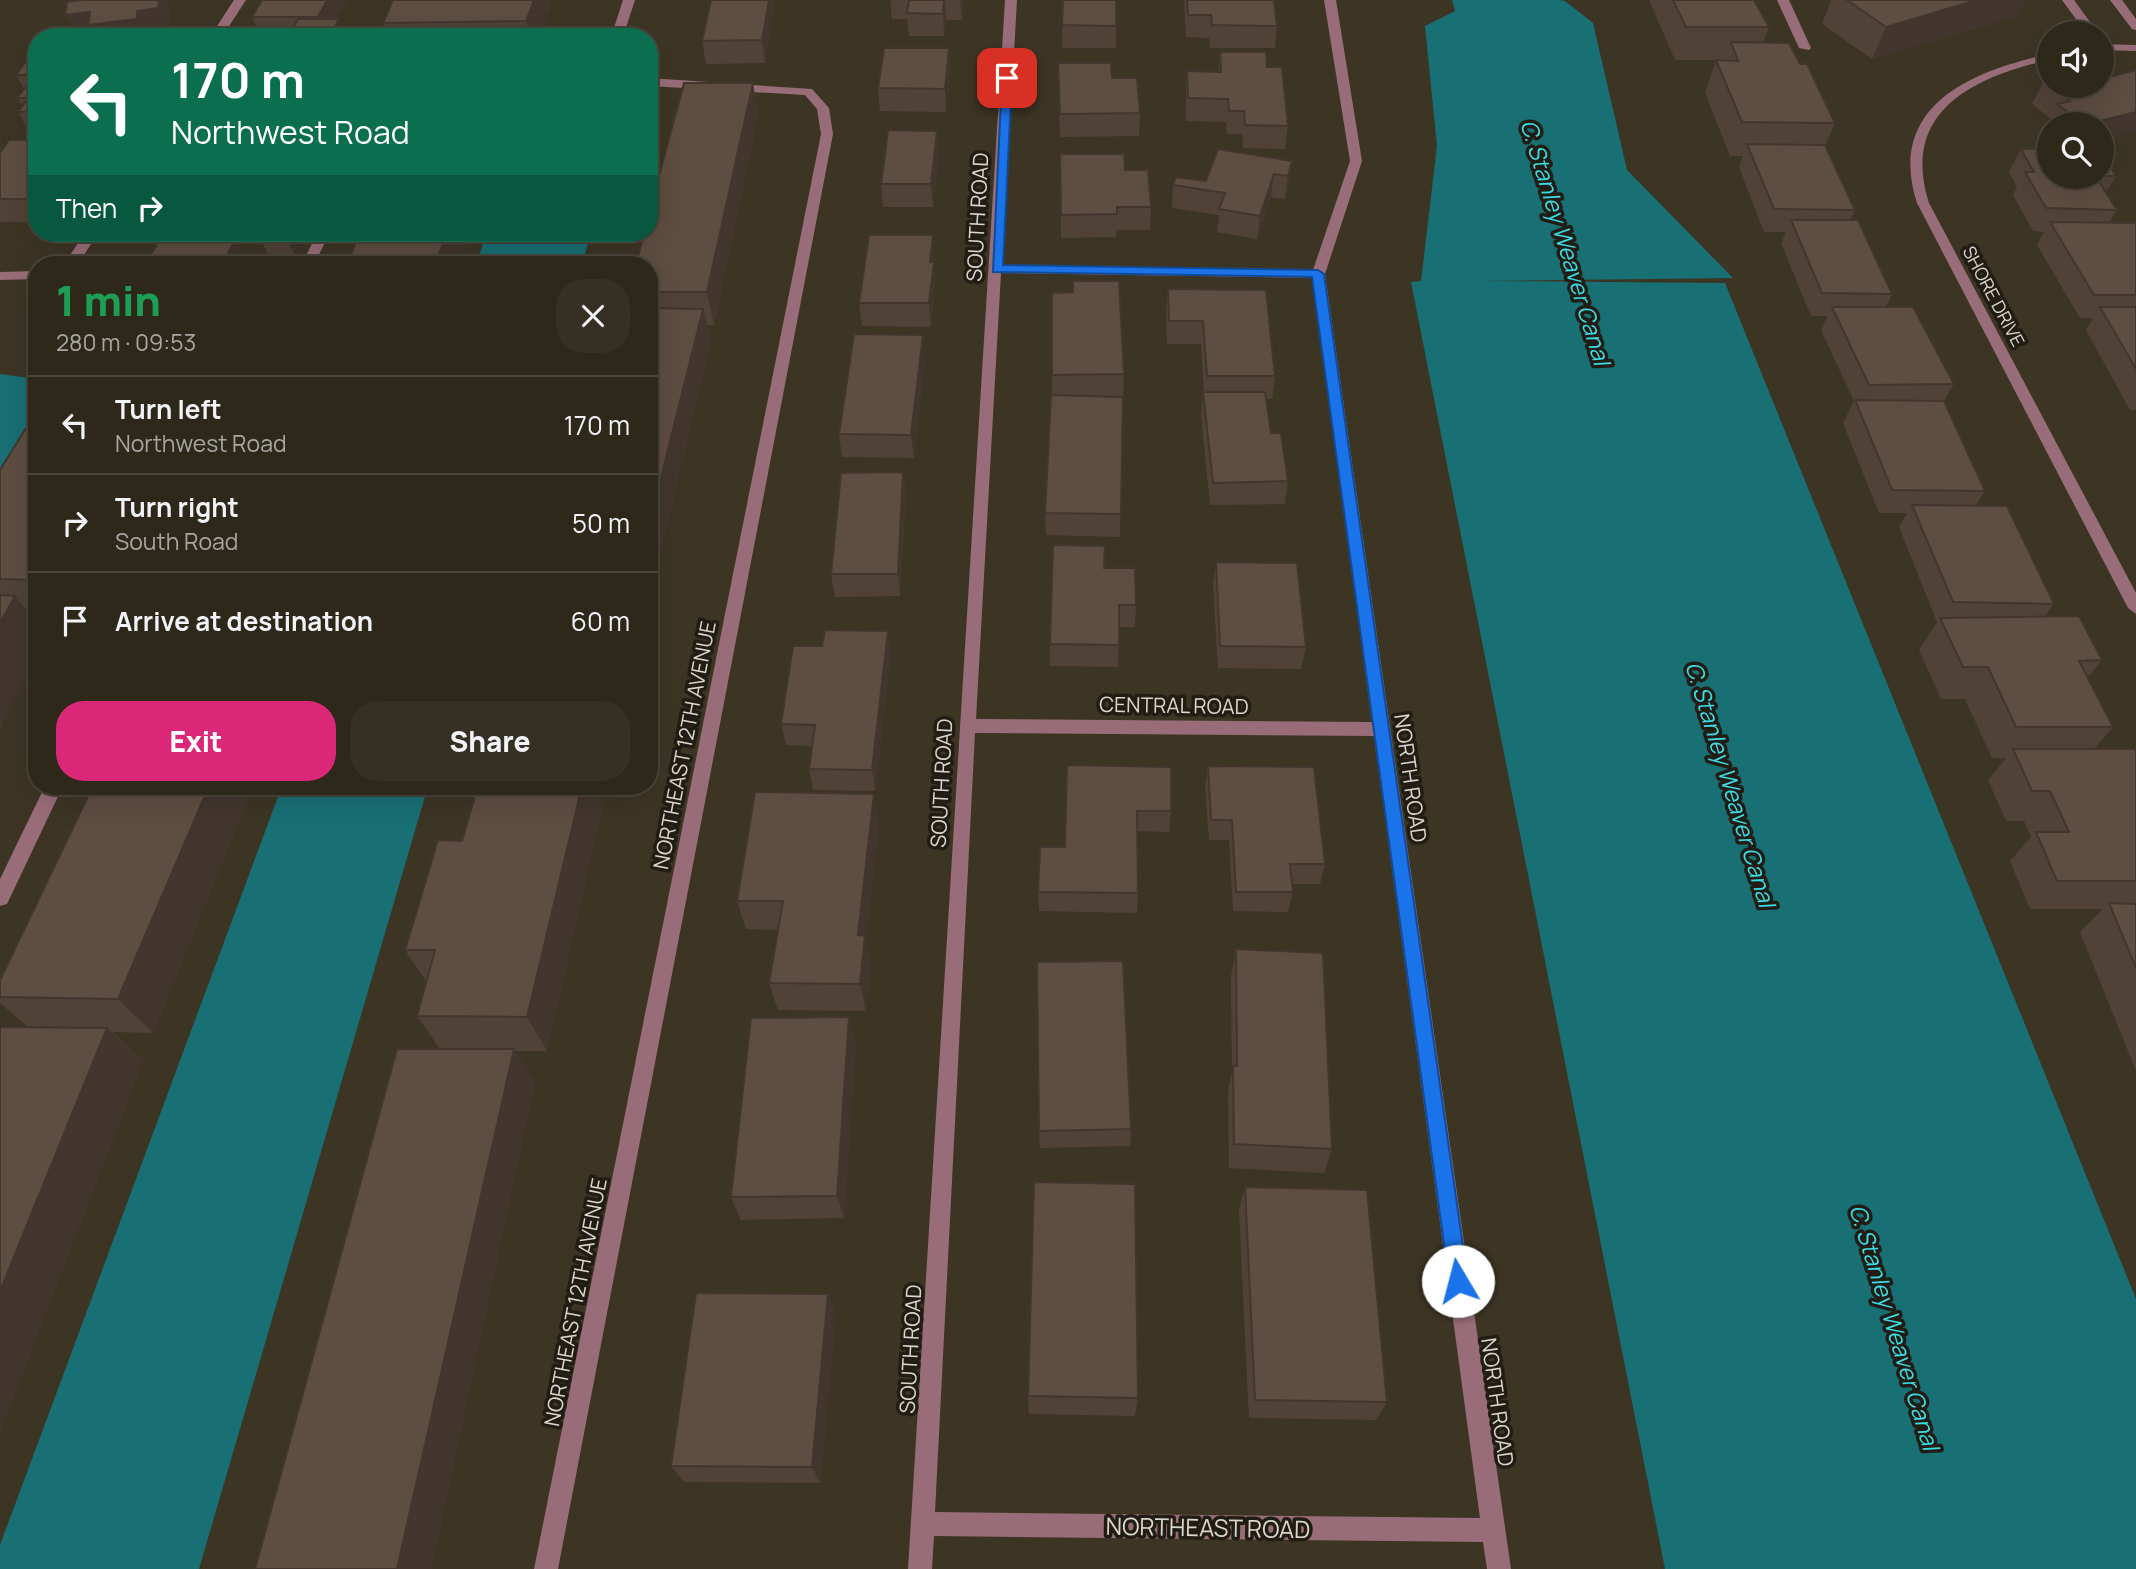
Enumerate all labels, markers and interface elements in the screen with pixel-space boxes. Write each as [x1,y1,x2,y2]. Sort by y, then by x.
map controls [2037,21,2114,189]
button: sound [2037,21,2114,98]
text: 170 m [171,46,305,113]
pin [977,48,1037,108]
icon: left [56,56,147,147]
icon: arrive [988,59,1026,97]
text: Northwest Road [171,110,410,154]
button: search [2037,112,2114,189]
water label: C. Stanley Weaver Canal [1513,115,1619,371]
street label: SOUTH ROAD [960,152,994,282]
icon: right [131,189,169,227]
text: Then [56,190,117,226]
street label: SHORE DRIVE [1957,242,2031,350]
text: 1 min [56,271,161,329]
button: close [556,279,630,353]
text: 280 m · 09:53 [56,326,196,358]
text: Turn left [115,391,222,427]
icon: left [56,406,94,444]
text: 170 m [564,407,630,443]
text: Northwest Road [115,427,287,459]
text: Turn right [115,489,239,525]
icon: right [56,504,94,542]
text: 50 m [572,505,630,541]
text: South Road [115,525,238,557]
icon: arrive [56,602,94,640]
text: Arrive at destination [115,603,373,639]
text: 60 m [571,603,630,639]
street label: NORTHEAST 12TH AVENUE [646,618,722,872]
water label: C. Stanley Weaver Canal [1678,657,1784,913]
street label: CENTRAL ROAD [1099,690,1249,720]
button: Exit [56,701,336,781]
button: Share [350,701,630,781]
street label: NORTH ROAD [1388,712,1434,844]
street label: SOUTH ROAD [924,718,958,848]
street label: NORTHEAST 12TH AVENUE [537,1175,613,1429]
water label: C. Stanley Weaver Canal [1842,1200,1948,1456]
position arrow [1421,1244,1495,1318]
street label: SOUTH ROAD [893,1284,927,1414]
street label: NORTH ROAD [1475,1336,1521,1468]
street label: NORTHEAST ROAD [1105,1509,1311,1545]

